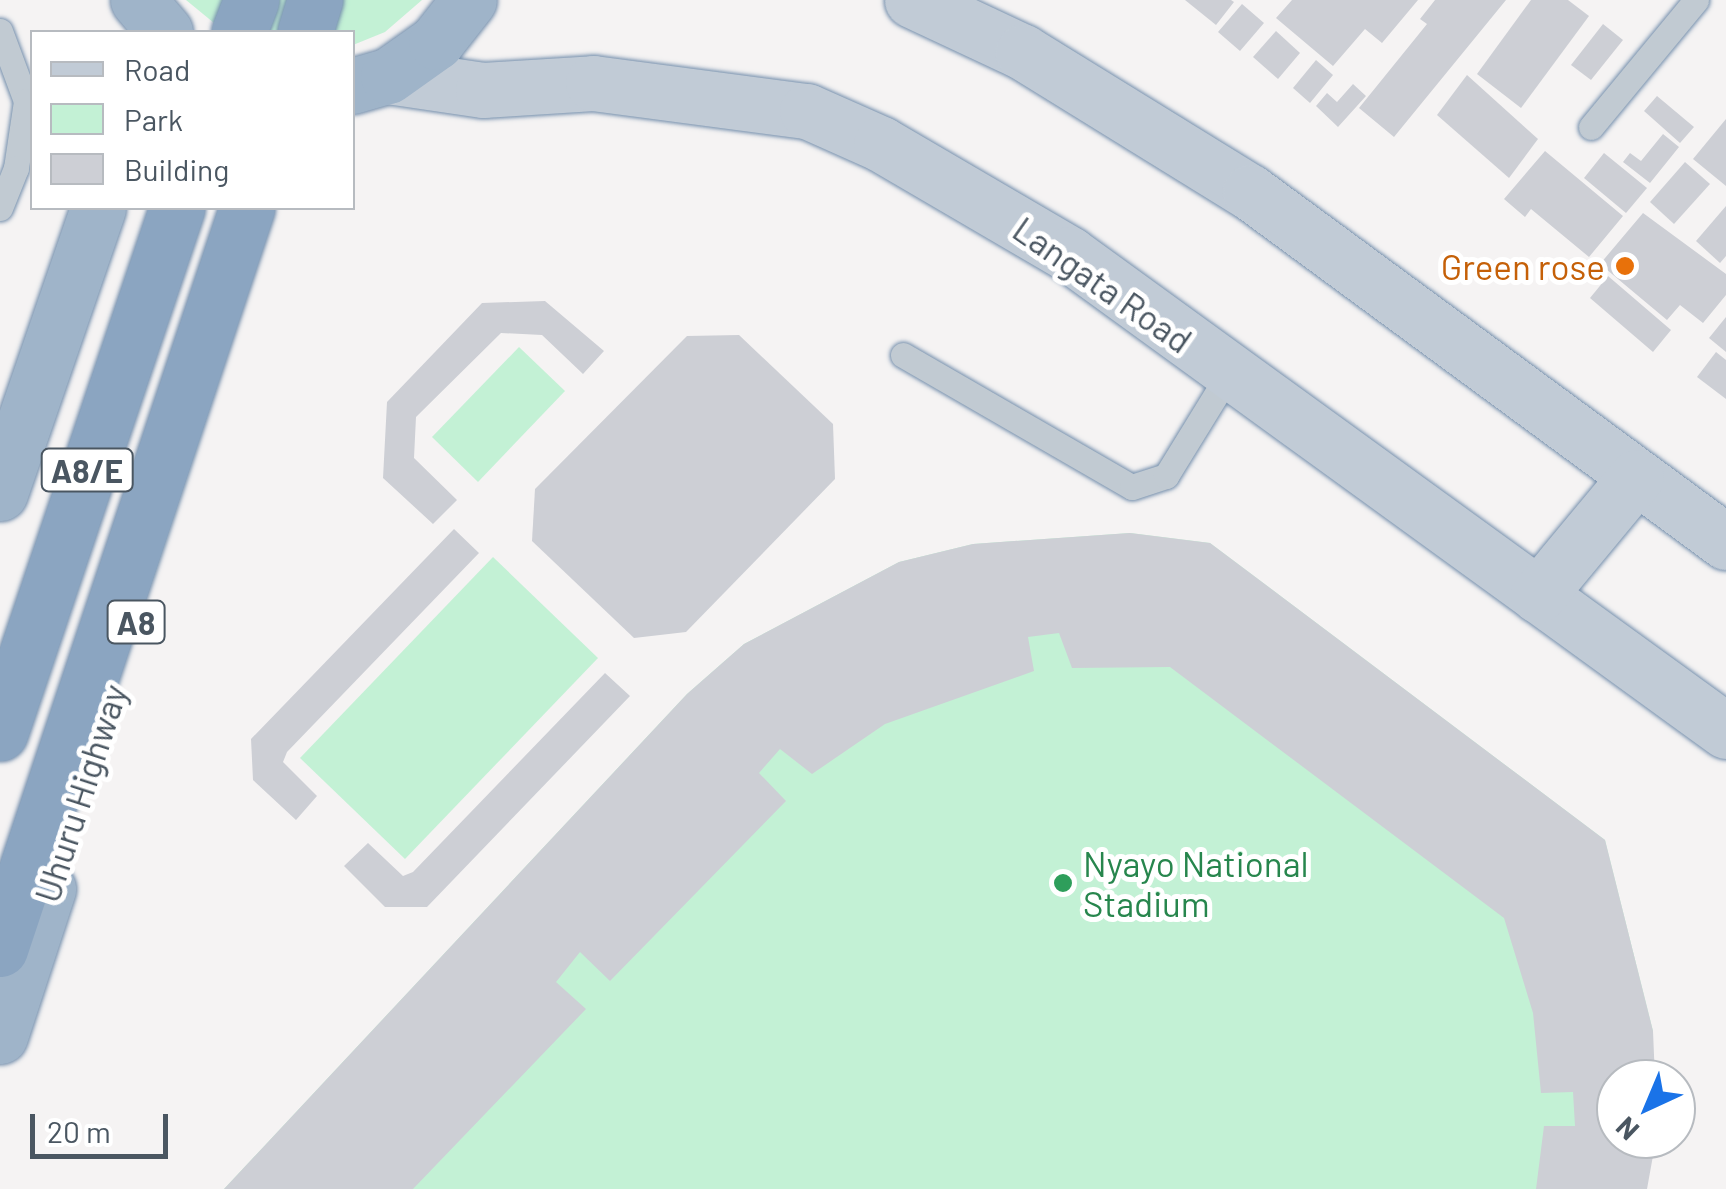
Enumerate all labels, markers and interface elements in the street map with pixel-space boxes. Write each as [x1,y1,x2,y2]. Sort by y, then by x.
legend [30,30,355,210]
text: Road [124,51,190,87]
text: Park [124,101,183,137]
text: Building [124,151,229,187]
street label: Langata Road [1006,207,1200,361]
place label: Green rose [1441,245,1605,287]
marker: Green rose [1614,255,1636,277]
road number: A8/E [39,443,134,497]
road number: A8 [106,595,166,649]
street label: Uhuru Highway [25,679,135,907]
place label: Nyayo National Stadium [1083,842,1309,924]
marker: Nyayo National Stadium [1052,872,1074,894]
north arrow [1596,1059,1696,1159]
scale bar [35,1094,172,1156]
text: N [1608,1110,1645,1148]
text: 20 m [47,1113,111,1149]

